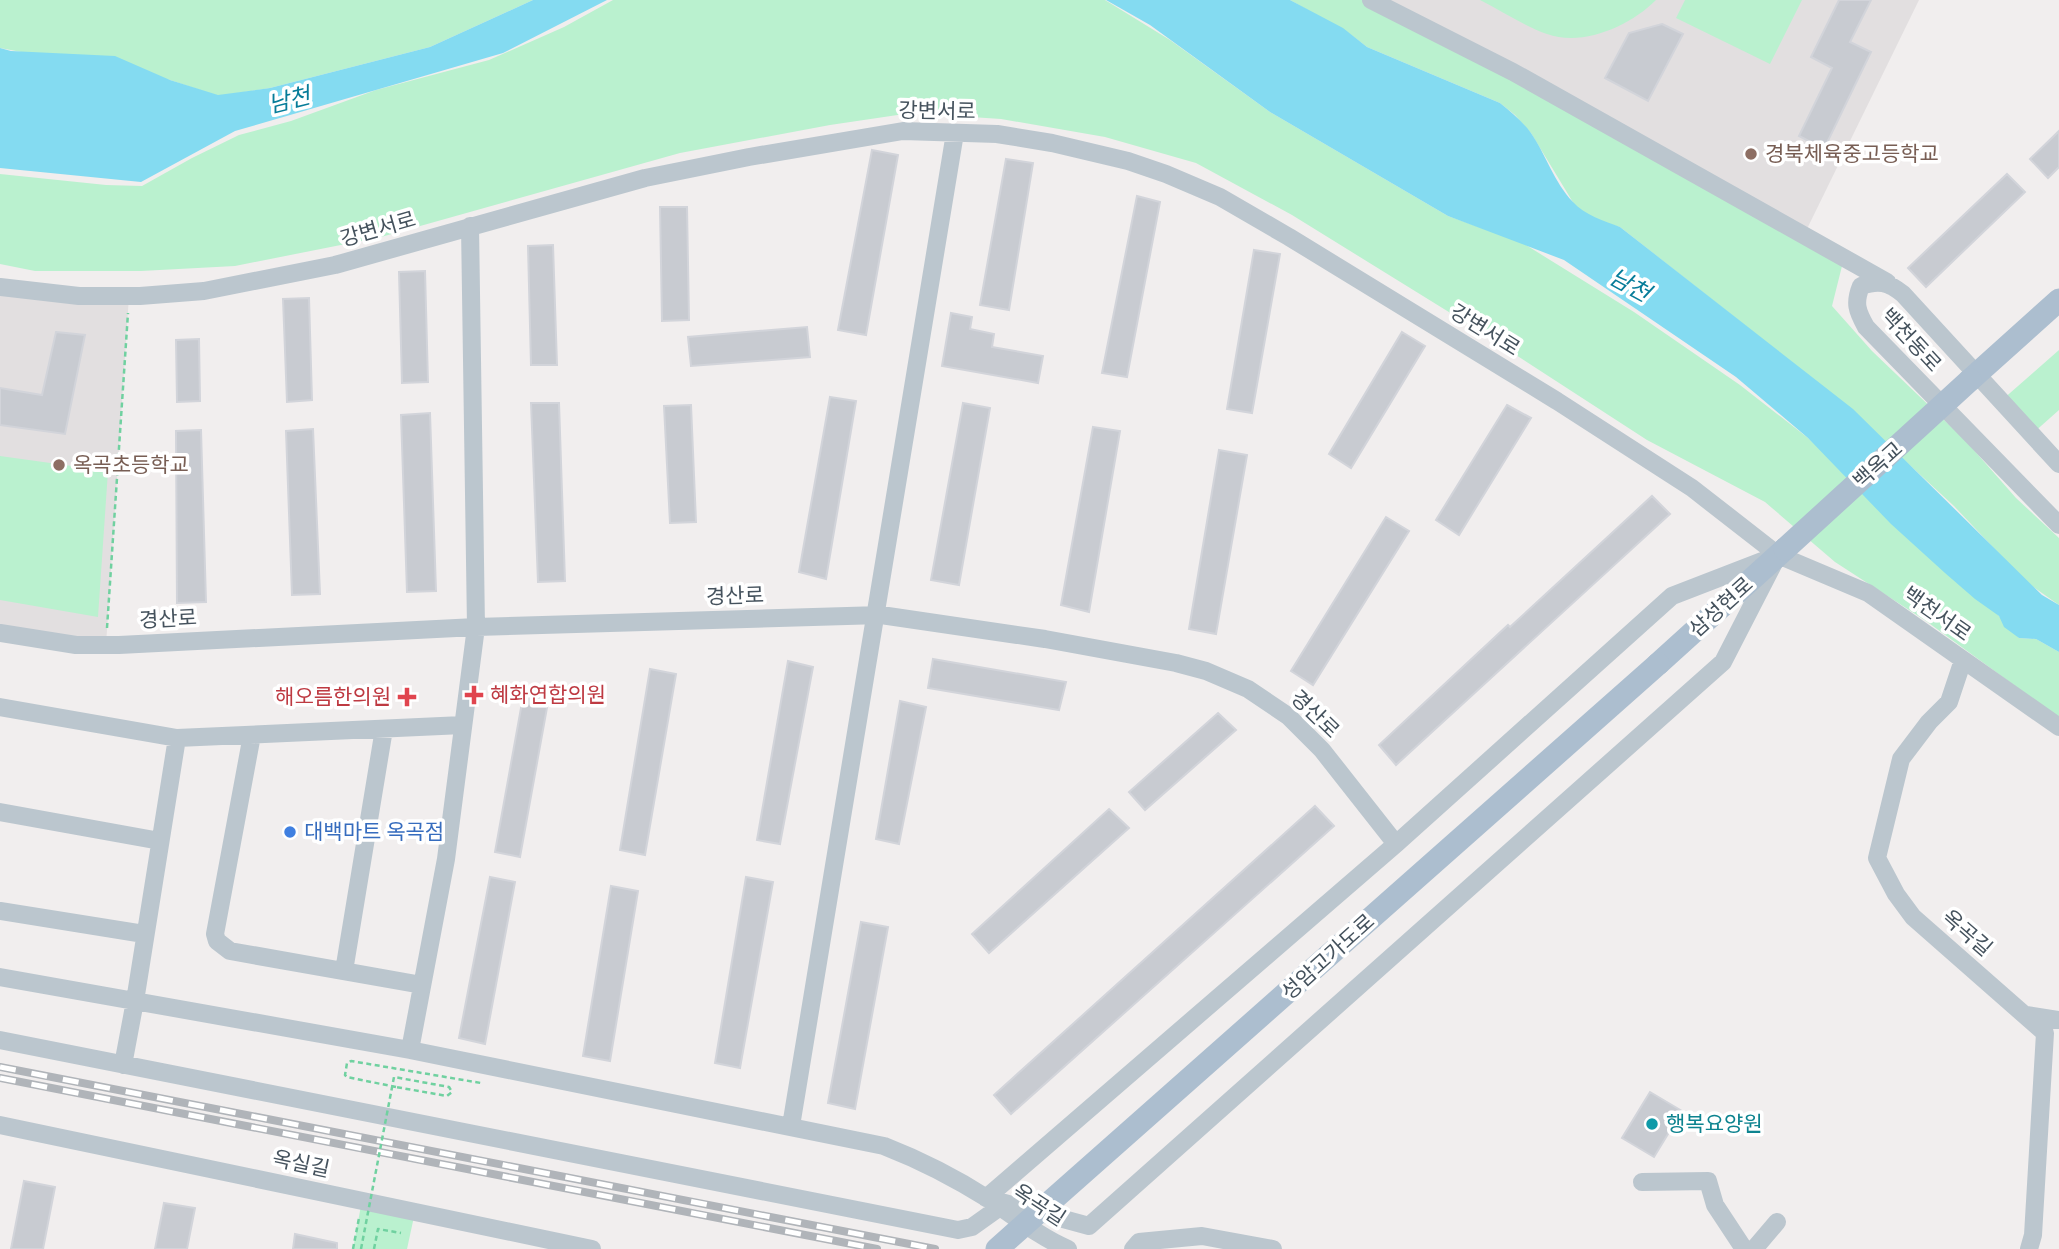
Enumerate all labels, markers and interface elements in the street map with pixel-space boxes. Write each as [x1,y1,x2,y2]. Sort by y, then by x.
water label: 남천 [265,81,316,119]
street label: 강변서로 [898,97,976,125]
place label: 경북체육중고등학교 [1765,141,1939,167]
marker: 경북체육중고등학교 [1743,146,1759,162]
street label: 강변서로 [337,206,419,252]
water label: 남천 [1605,262,1658,309]
street label: 강변서로 [1445,298,1525,362]
street label: 백천동로 [1875,303,1947,377]
street label: 백옥교 [1848,436,1908,494]
place label: 옥곡초등학교 [73,452,189,478]
marker: 옥곡초등학교 [51,457,67,473]
street label: 삼성현로 [1684,571,1758,643]
street label: 백천서로 [1898,581,1976,647]
street label: 경산로 [706,582,764,610]
street label: 경산로 [138,605,198,633]
place label: 혜화연합의원 [490,682,606,708]
place label: 해오름한의원 [275,684,391,710]
marker: 혜화연합의원 [464,685,484,705]
street label: 경산로 [1285,685,1345,743]
marker: 해오름한의원 [397,687,417,707]
place label: 대백마트 옥곡점 [304,819,444,845]
marker: 대백마트 옥곡점 [282,824,298,840]
street label: 옥곡길 [1937,904,1997,962]
street label: 성암고가도로 [1276,909,1380,1005]
place label: 행복요양원 [1666,1111,1763,1137]
marker: 행복요양원 [1644,1116,1660,1132]
street label: 옥실길 [270,1145,332,1183]
street label: 옥곡길 [1008,1178,1070,1232]

